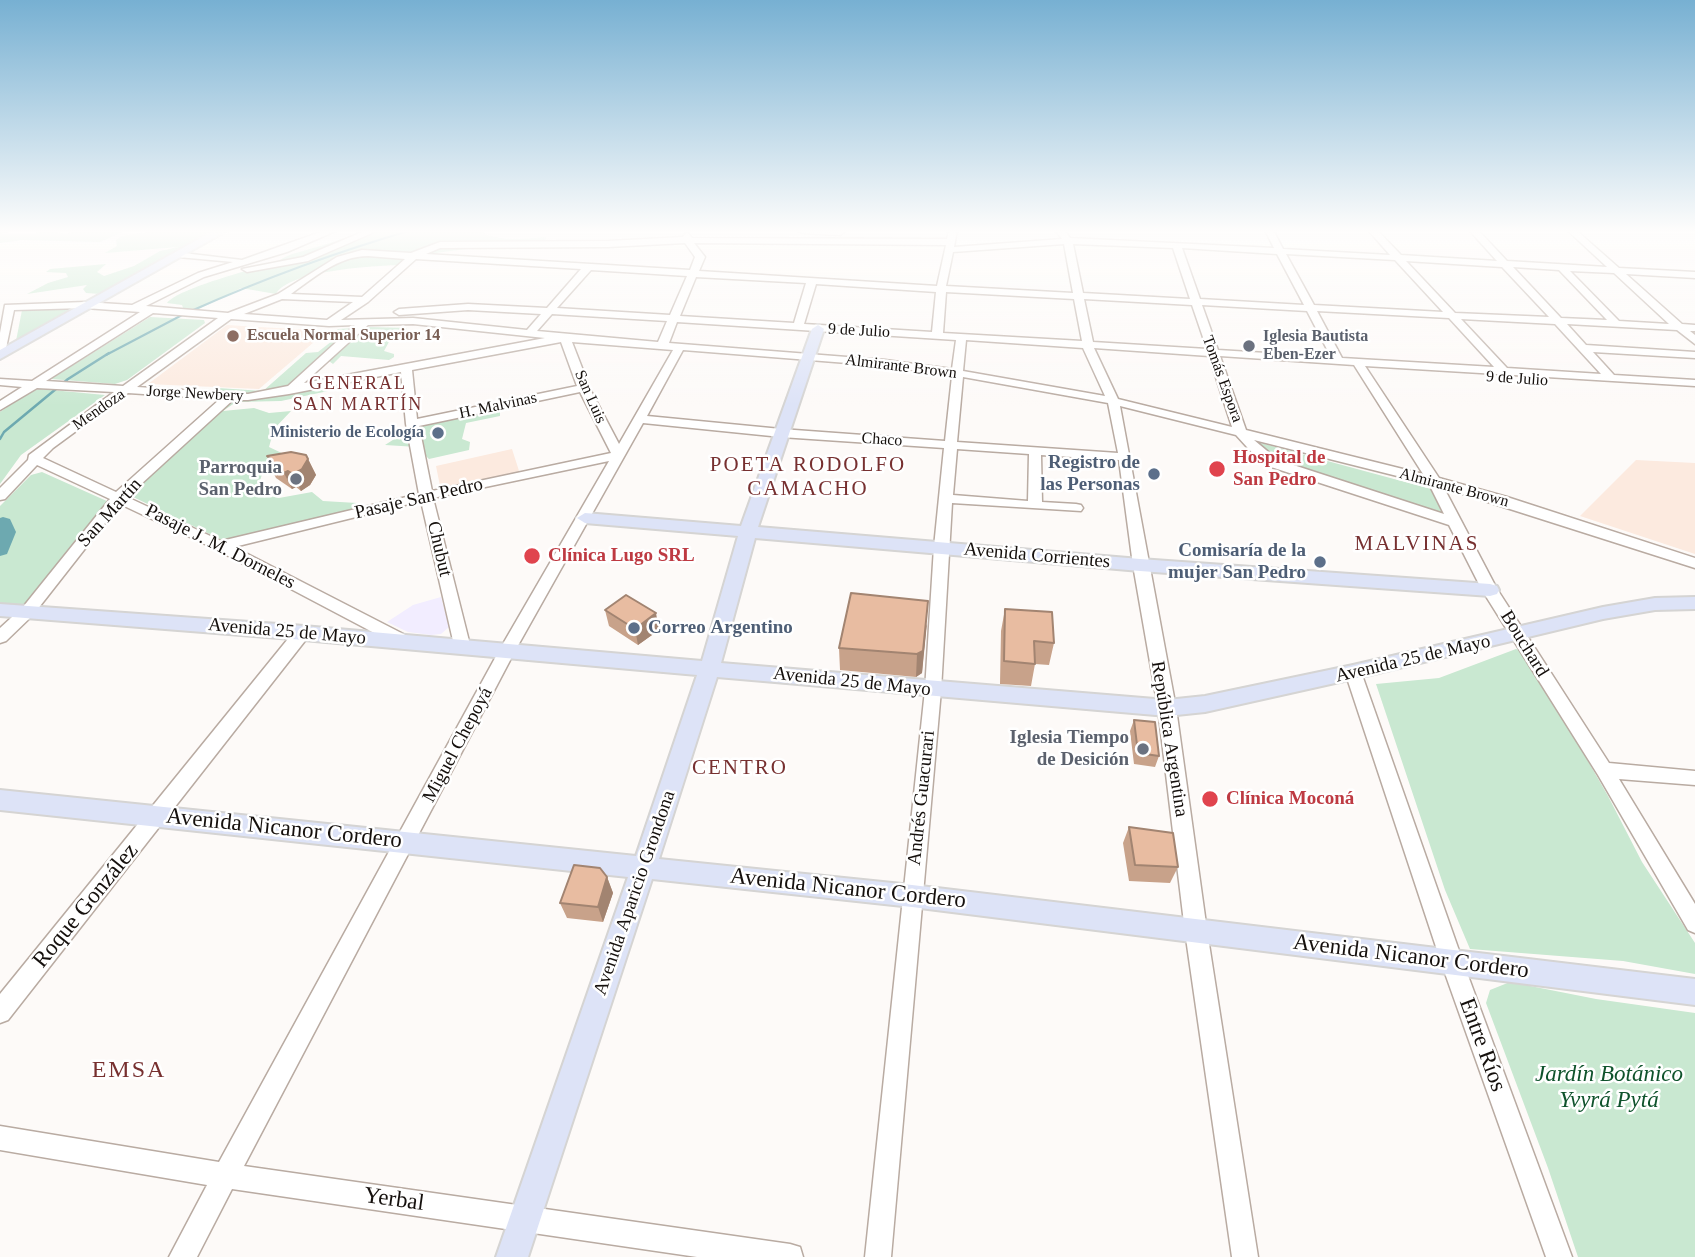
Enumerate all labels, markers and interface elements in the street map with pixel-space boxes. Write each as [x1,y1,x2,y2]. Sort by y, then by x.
street label: 9 de Julio [827,320,891,342]
place label: Escuela Normal Superior 14 [247,326,440,346]
place label: Iglesia Bautista Eben-Ezer [1263,327,1368,365]
marker: Escuela Normal Superior 14 [225,328,241,344]
street label: Tomás Espora [1197,333,1247,425]
marker: Iglesia Bautista Eben-Ezer [1241,338,1257,354]
street label: Almirante Brown [844,351,958,383]
street label: San Luis [570,367,610,427]
street label: 9 de Julio [1485,367,1549,391]
district label: GENERAL SAN MARTÍN [294,373,422,416]
street label: Jorge Newbery [146,382,244,406]
street label: Mendoza [69,385,129,435]
street label: H. Malvinas [457,388,539,424]
place label: Ministerio de Ecología [270,423,424,443]
marker: Ministerio de Ecología [430,425,446,441]
street label: Chaco [861,429,903,451]
place label: Hospital de San Pedro [1233,447,1325,491]
district label: POETA RODOLFO CAMACHO [711,452,905,502]
place label: Registro de las Personas [1040,452,1140,496]
place label: Parroquia San Pedro [198,457,282,501]
marker: Hospital de San Pedro [1207,459,1227,479]
street label: Almirante Brown [1397,464,1511,512]
marker: Registro de las Personas [1146,466,1162,482]
marker: Parroquia San Pedro [288,471,304,487]
street label: Pasaje San Pedro [353,473,485,525]
street label: San Martín [73,474,147,552]
street label: Pasaje J. M. Dorneles [141,499,299,595]
street label: Chubut [422,519,456,579]
district label: MALVINAS [1356,531,1478,557]
street label: Avenida Corrientes [963,538,1111,574]
place label: Comisaría de la mujer San Pedro [1168,540,1306,584]
place label: Clínica Lugo SRL [548,545,695,567]
marker: Clínica Lugo SRL [522,546,542,566]
marker: Comisaría de la mujer San Pedro [1312,554,1328,570]
street label: Bouchard [1495,607,1553,681]
street label: Avenida 25 de Mayo [207,614,367,650]
place label: Correo Argentino [648,617,793,639]
marker: Correo Argentino [626,620,642,636]
street label: Avenida 25 de Mayo [1333,630,1493,688]
street label: República Argentina [1145,659,1193,819]
street label: Avenida 25 de Mayo [772,662,932,702]
street label: Miguel Chepoyá [418,684,498,806]
place label: Iglesia Tiempo de Desición [1010,727,1129,771]
street label: Andrés Guacurari [904,729,940,867]
marker: Iglesia Tiempo de Desición [1135,741,1151,757]
district label: CENTRO [693,755,787,781]
street label: Avenida Aparicio Grondona [589,788,681,998]
place label: Clínica Moconá [1226,788,1354,810]
marker: Clínica Moconá [1200,789,1220,809]
street label: Avenida Nicanor Cordero [165,803,403,855]
street label: Roque González [27,838,145,974]
street label: Avenida Nicanor Cordero [729,863,967,915]
street label: Avenida Nicanor Cordero [1292,929,1530,985]
street label: Entre Ríos [1452,994,1512,1096]
district label: EMSA [92,1057,166,1085]
park label: Jardín Botánico Yvyrá Pytá [1535,1061,1683,1115]
street label: Yerbal [362,1182,426,1218]

